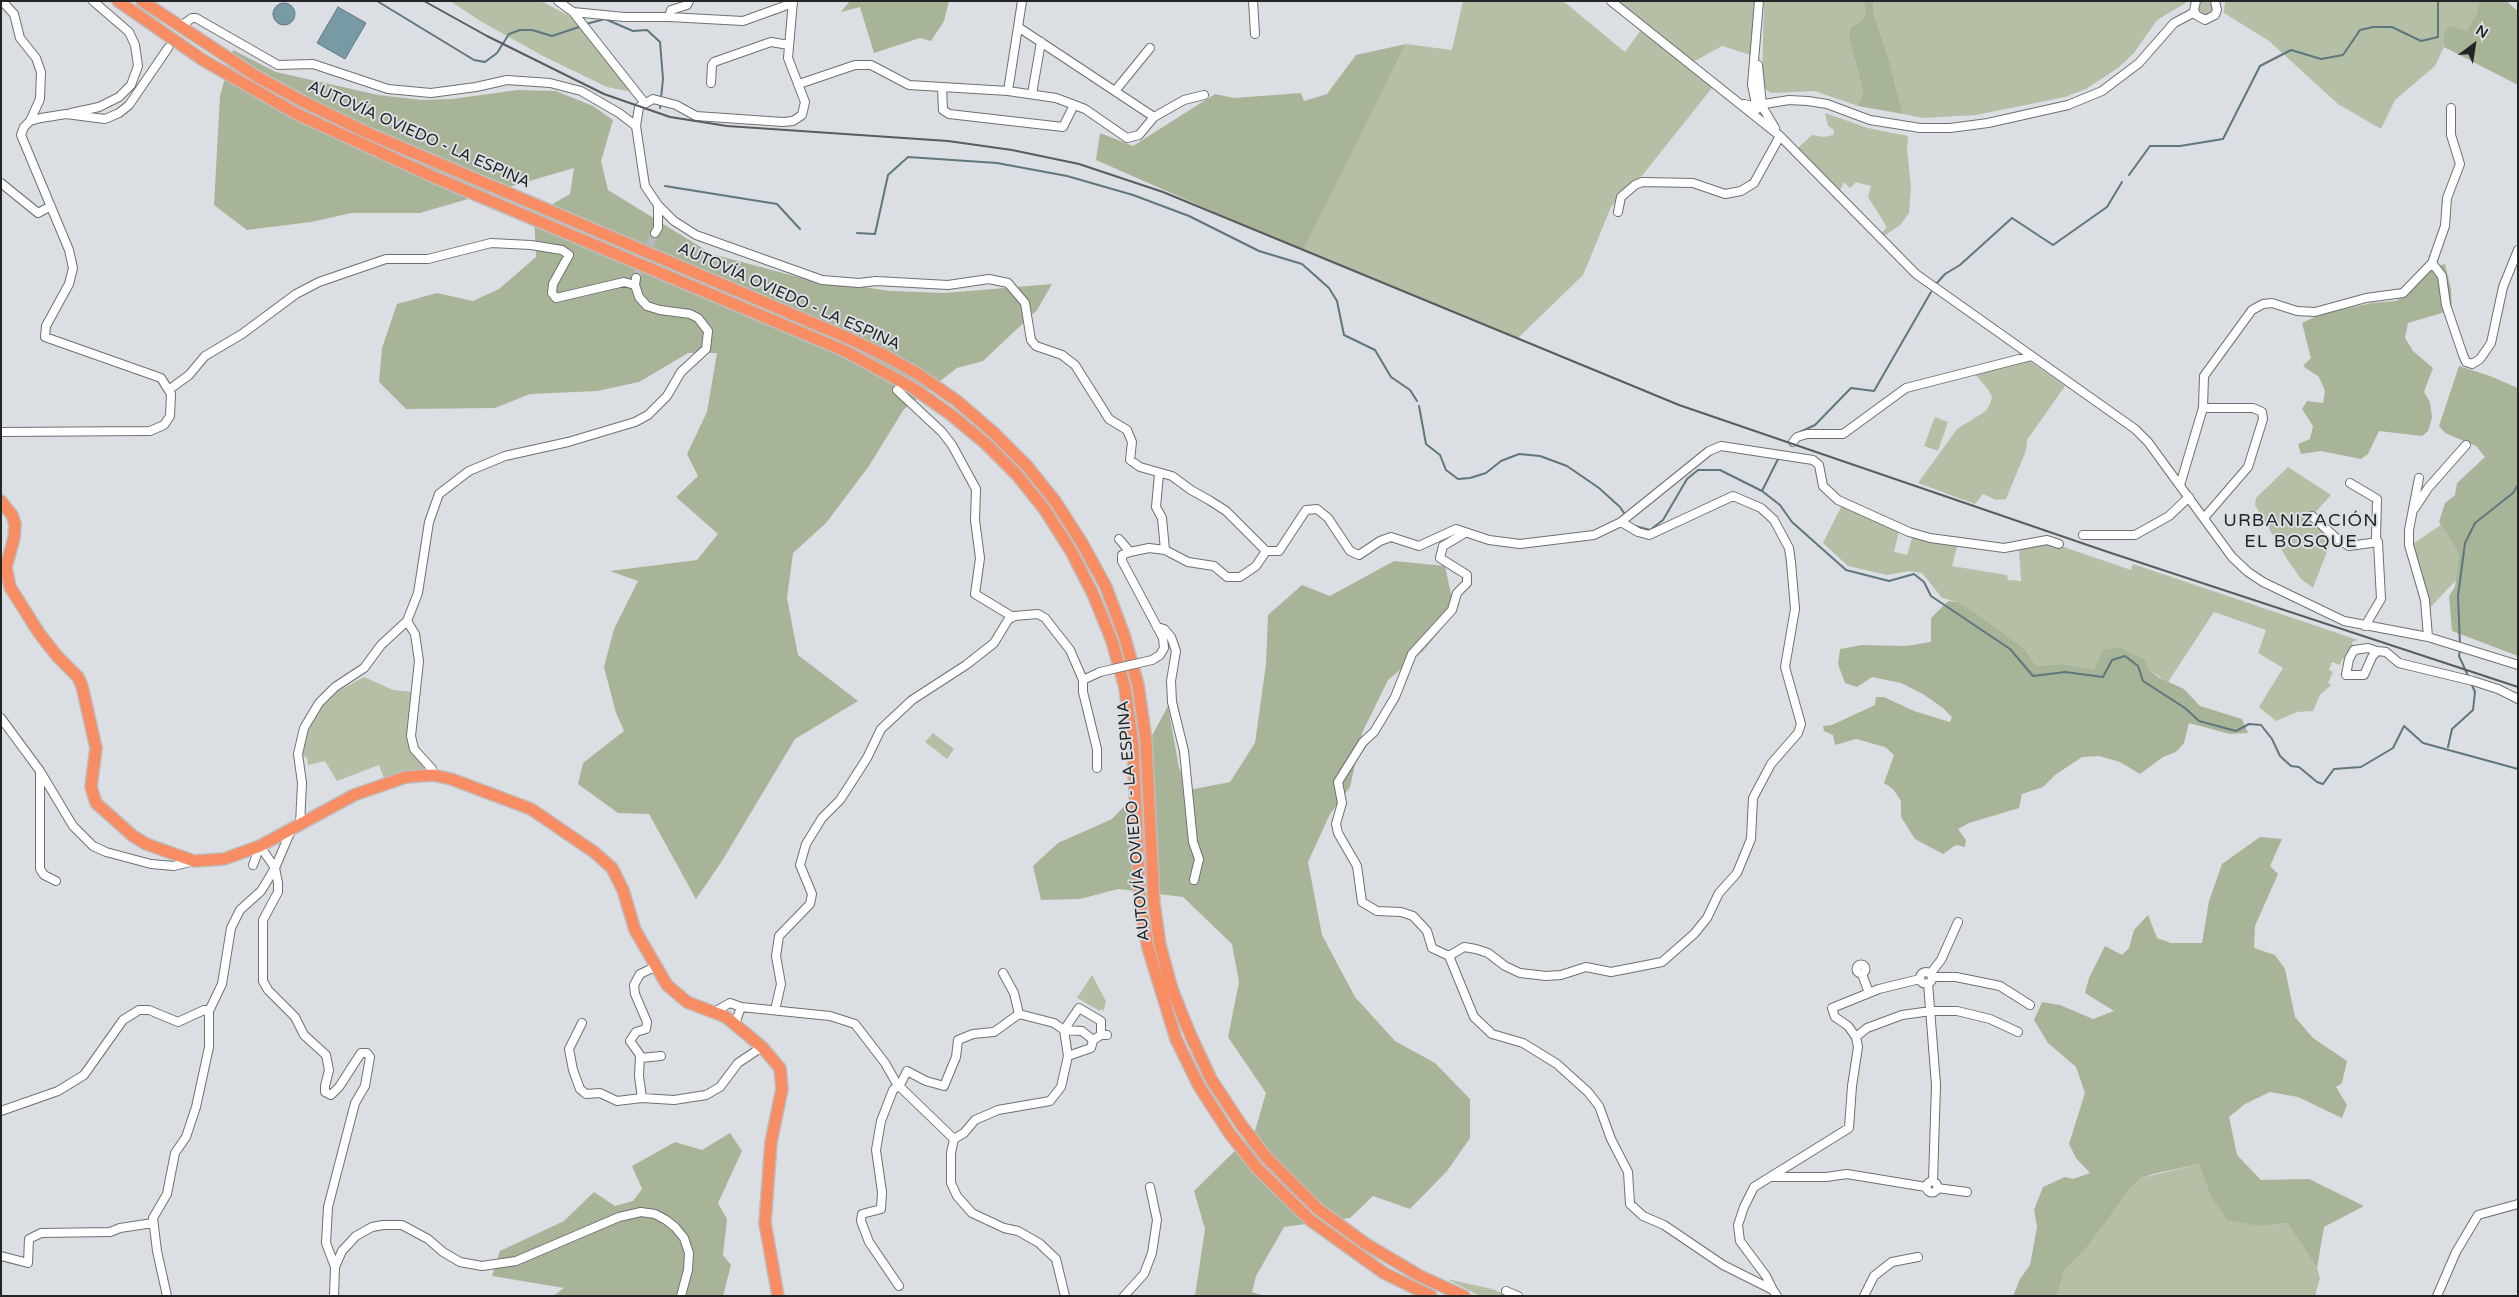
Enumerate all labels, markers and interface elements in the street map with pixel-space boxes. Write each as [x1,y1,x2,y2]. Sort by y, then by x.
north arrow [2449,20,2499,70]
text: N [2473,22,2491,42]
street label: AUTOVÍA OVIEDO - LA ESPINA [305,77,533,193]
street label: AUTOVÍA OVIEDO - LA ESPINA [675,239,903,355]
district label: URBANIZACIÓN EL BOSQUE [2222,510,2380,552]
street label: AUTOVÍA OVIEDO - LA ESPINA [1114,700,1154,942]

